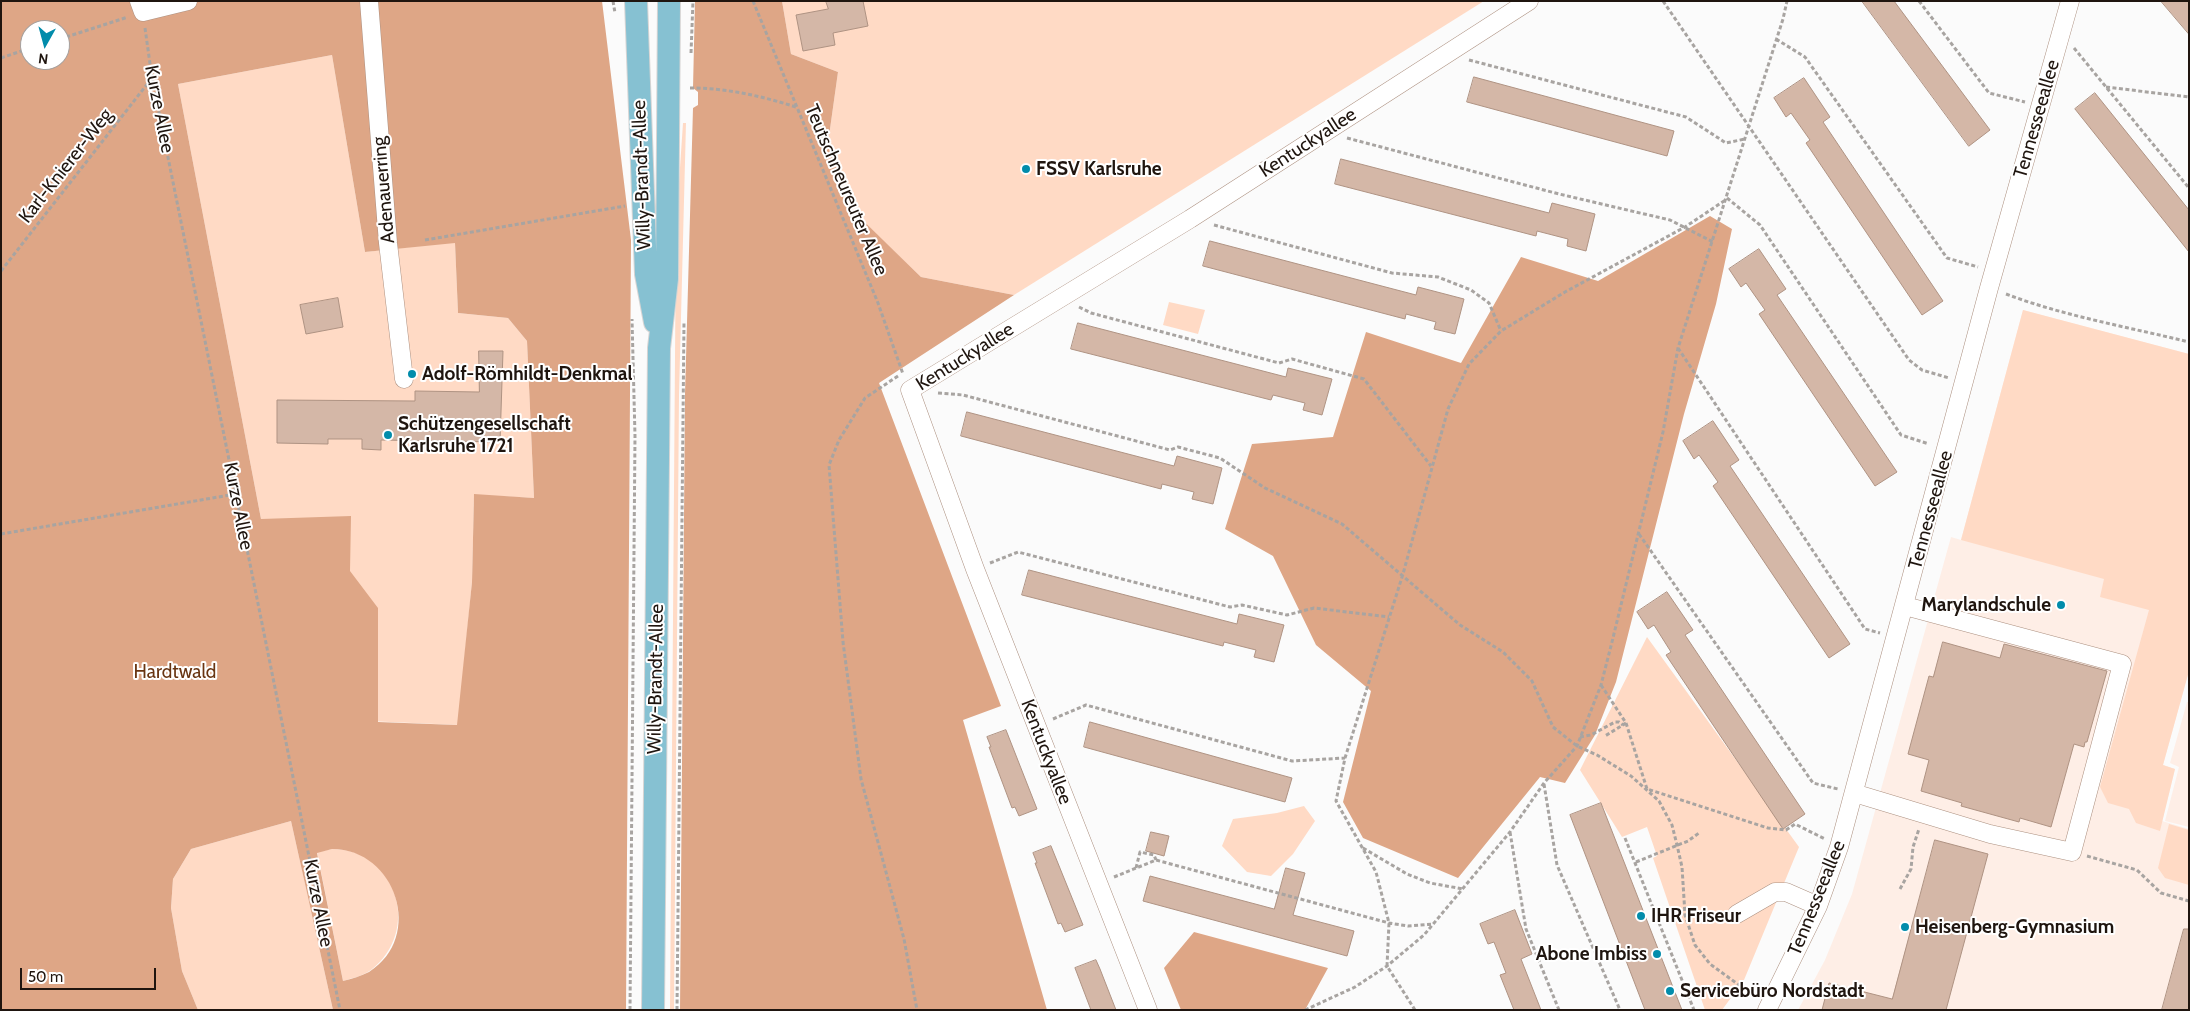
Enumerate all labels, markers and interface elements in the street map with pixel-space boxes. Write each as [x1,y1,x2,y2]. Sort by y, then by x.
north arrow [20,20,70,70]
text: N [37,49,49,68]
street label: Tennesseeallee [2009,57,2065,181]
street label: Kurze Allee [139,63,179,155]
street label: Willy-Brandt-Allee [628,100,656,250]
street label: Teutschneureuter Allee [800,101,892,279]
street label: Kentuckyallee [1255,103,1361,183]
street label: Karl-Knierer-Weg [14,104,118,228]
street label: Adenauerring [368,136,400,244]
place label: FSSV Karlsruhe [1036,158,1162,180]
marker: FSSV Karlsruhe [1020,163,1032,175]
street label: Kentuckyallee [912,318,1018,396]
place label: Adolf-Römhildt-Denkmal [422,363,632,385]
marker: Adolf-Römhildt-Denkmal [406,368,418,380]
place label: Schützengesellschaft Karlsruhe 1721 [398,413,571,457]
marker: Schützengesellschaft Karlsruhe 1721 [382,429,394,441]
street label: Tennesseeallee [1904,448,1958,572]
street label: Kurze Allee [218,460,258,552]
place label: Marylandschule [1921,594,2051,616]
marker: Marylandschule [2055,599,2067,611]
street label: Willy-Brandt-Allee [643,604,669,754]
park label: Hardtwald [134,661,216,683]
street label: Kentuckyallee [1016,696,1076,808]
street label: Tennesseeallee [1784,837,1850,959]
street label: Kurze Allee [298,857,338,949]
place label: IHR Friseur [1651,905,1741,927]
marker: IHR Friseur [1635,910,1647,922]
place label: Heisenberg-Gymnasium [1915,916,2114,938]
marker: Heisenberg-Gymnasium [1899,921,1911,933]
place label: Abone Imbiss [1536,943,1647,965]
marker: Abone Imbiss [1651,948,1663,960]
scale bar [22,958,159,990]
text: 50 m [28,968,63,986]
place label: Servicebüro Nordstadt [1680,980,1864,1002]
marker: Servicebüro Nordstadt [1664,985,1676,997]

